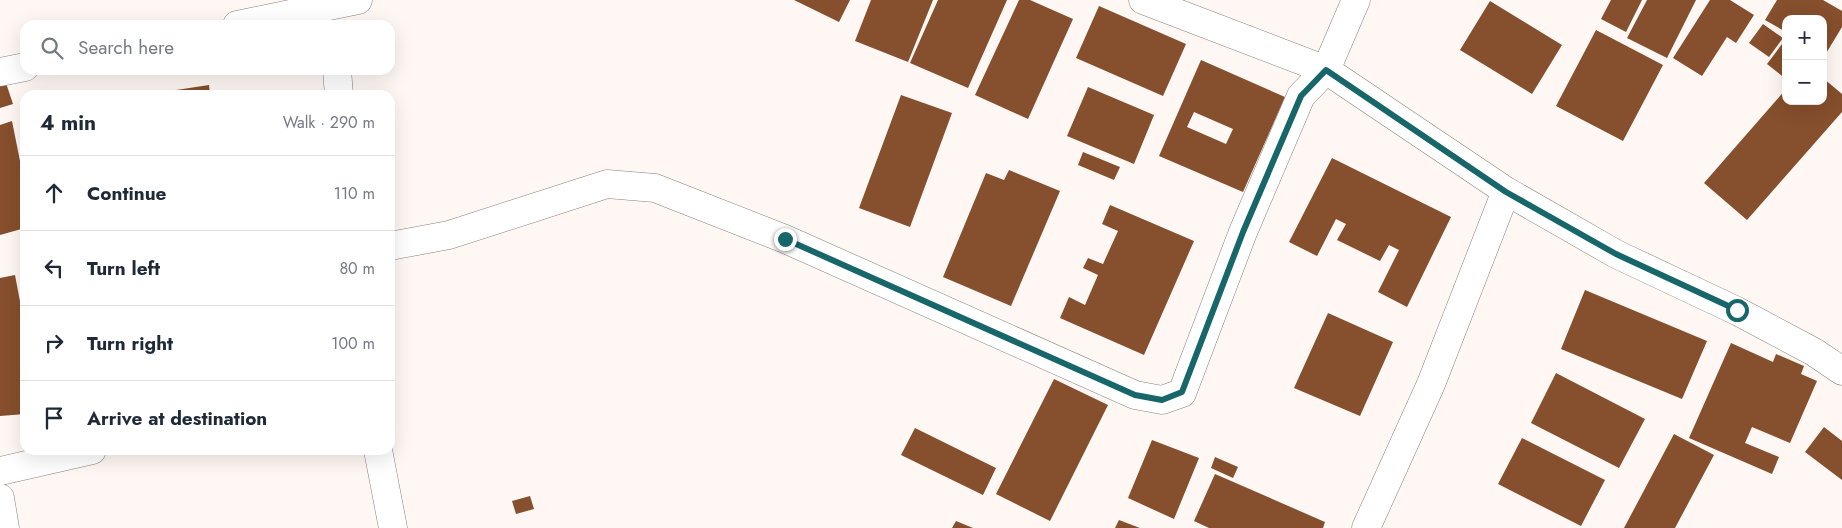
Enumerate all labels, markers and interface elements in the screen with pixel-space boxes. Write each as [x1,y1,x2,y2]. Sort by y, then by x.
map controls [1782,15,1827,105]
button: + [1782,15,1827,60]
search box [20,20,395,75]
icon: search [38,34,66,62]
text: Search here [78,34,174,61]
button: − [1782,60,1827,105]
text: 4 min [40,108,96,138]
text: Walk · 290 m [283,111,375,134]
icon: ahead [40,179,68,207]
text: Continue [87,180,166,207]
text: 110 m [334,182,375,205]
route end [774,228,797,251]
icon: left [40,254,68,282]
text: Turn left [87,255,160,282]
text: 80 m [339,257,375,280]
route start [1726,299,1749,322]
icon: right [40,329,68,357]
text: Turn right [87,330,173,357]
text: 100 m [331,332,375,355]
icon: arrive [40,404,68,432]
text: Arrive at destination [87,405,267,432]

